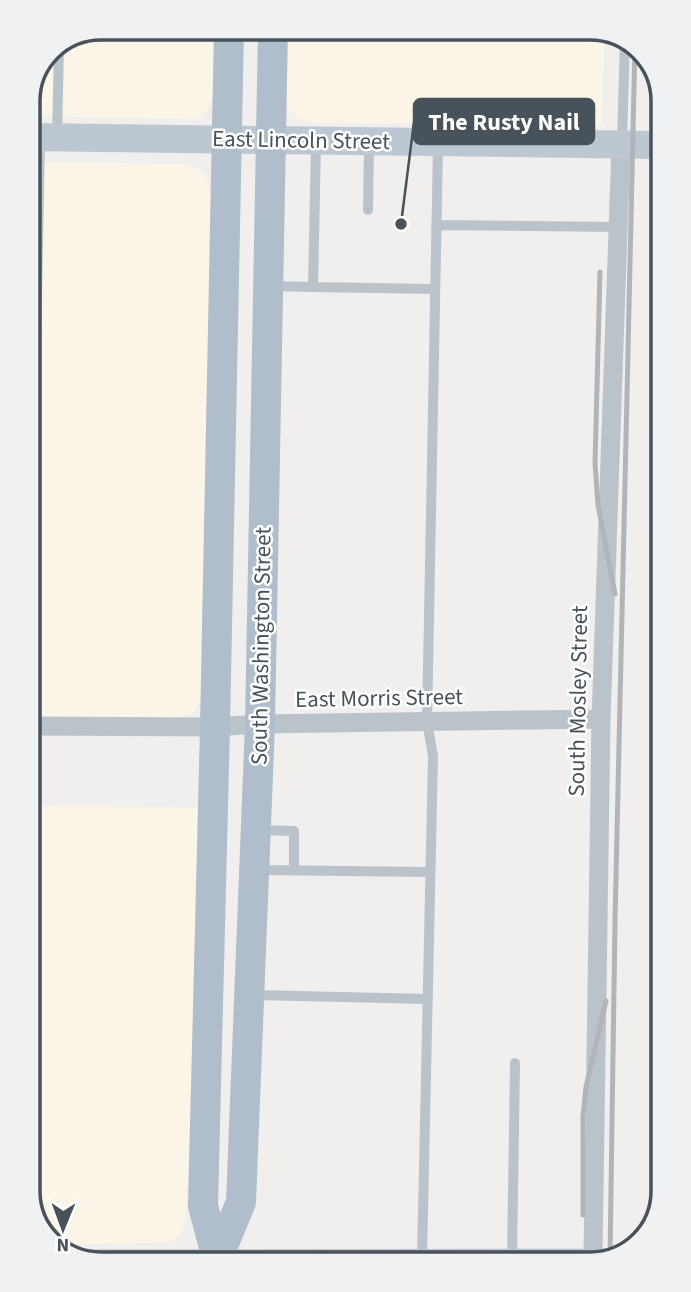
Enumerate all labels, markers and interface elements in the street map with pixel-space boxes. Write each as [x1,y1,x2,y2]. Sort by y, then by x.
callout: The Rusty Nail [414,99,594,144]
text: The Rusty Nail [428,105,580,140]
street label: East Lincoln Street [212,122,390,158]
street label: South Washington Street [242,526,280,765]
street label: South Mosley Street [560,605,596,797]
street label: East Morris Street [295,680,463,716]
north arrow [28,1194,98,1264]
text: N [56,1231,69,1258]

